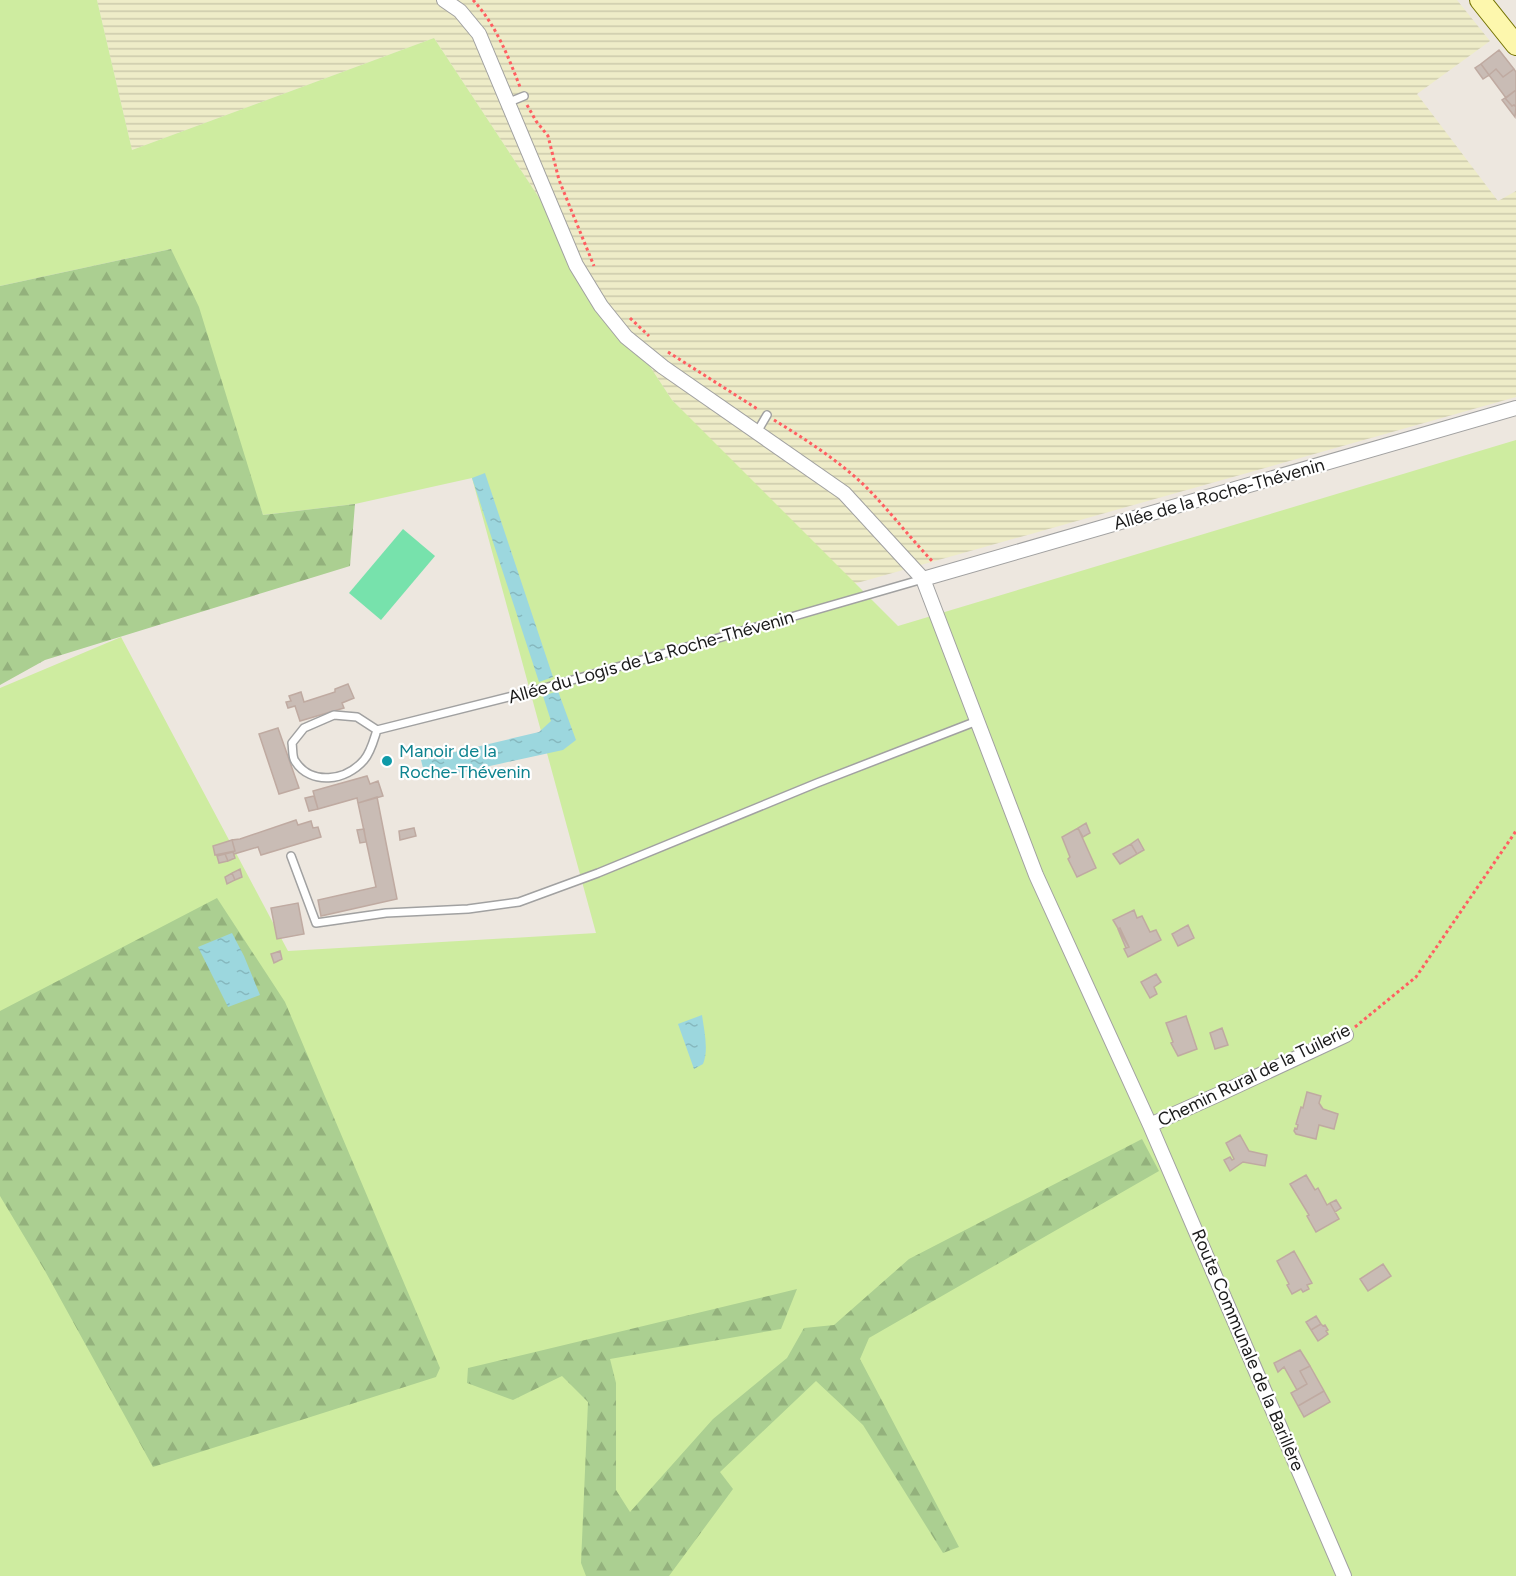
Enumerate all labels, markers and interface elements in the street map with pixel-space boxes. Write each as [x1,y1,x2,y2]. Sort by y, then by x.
street label: Allée de la Roche-Thévenin [1111,453,1327,535]
street label: Allée du Logis de La Roche-Thévenin [506,606,796,708]
place label: Manoir de la Roche-Thévenin [399,740,531,783]
marker: Manoir de la Roche-Thévenin [380,754,394,768]
street label: Chemin Rural de la Tuilerie [1154,1019,1354,1131]
street label: Route Communale de la Barillère [1187,1226,1309,1475]

